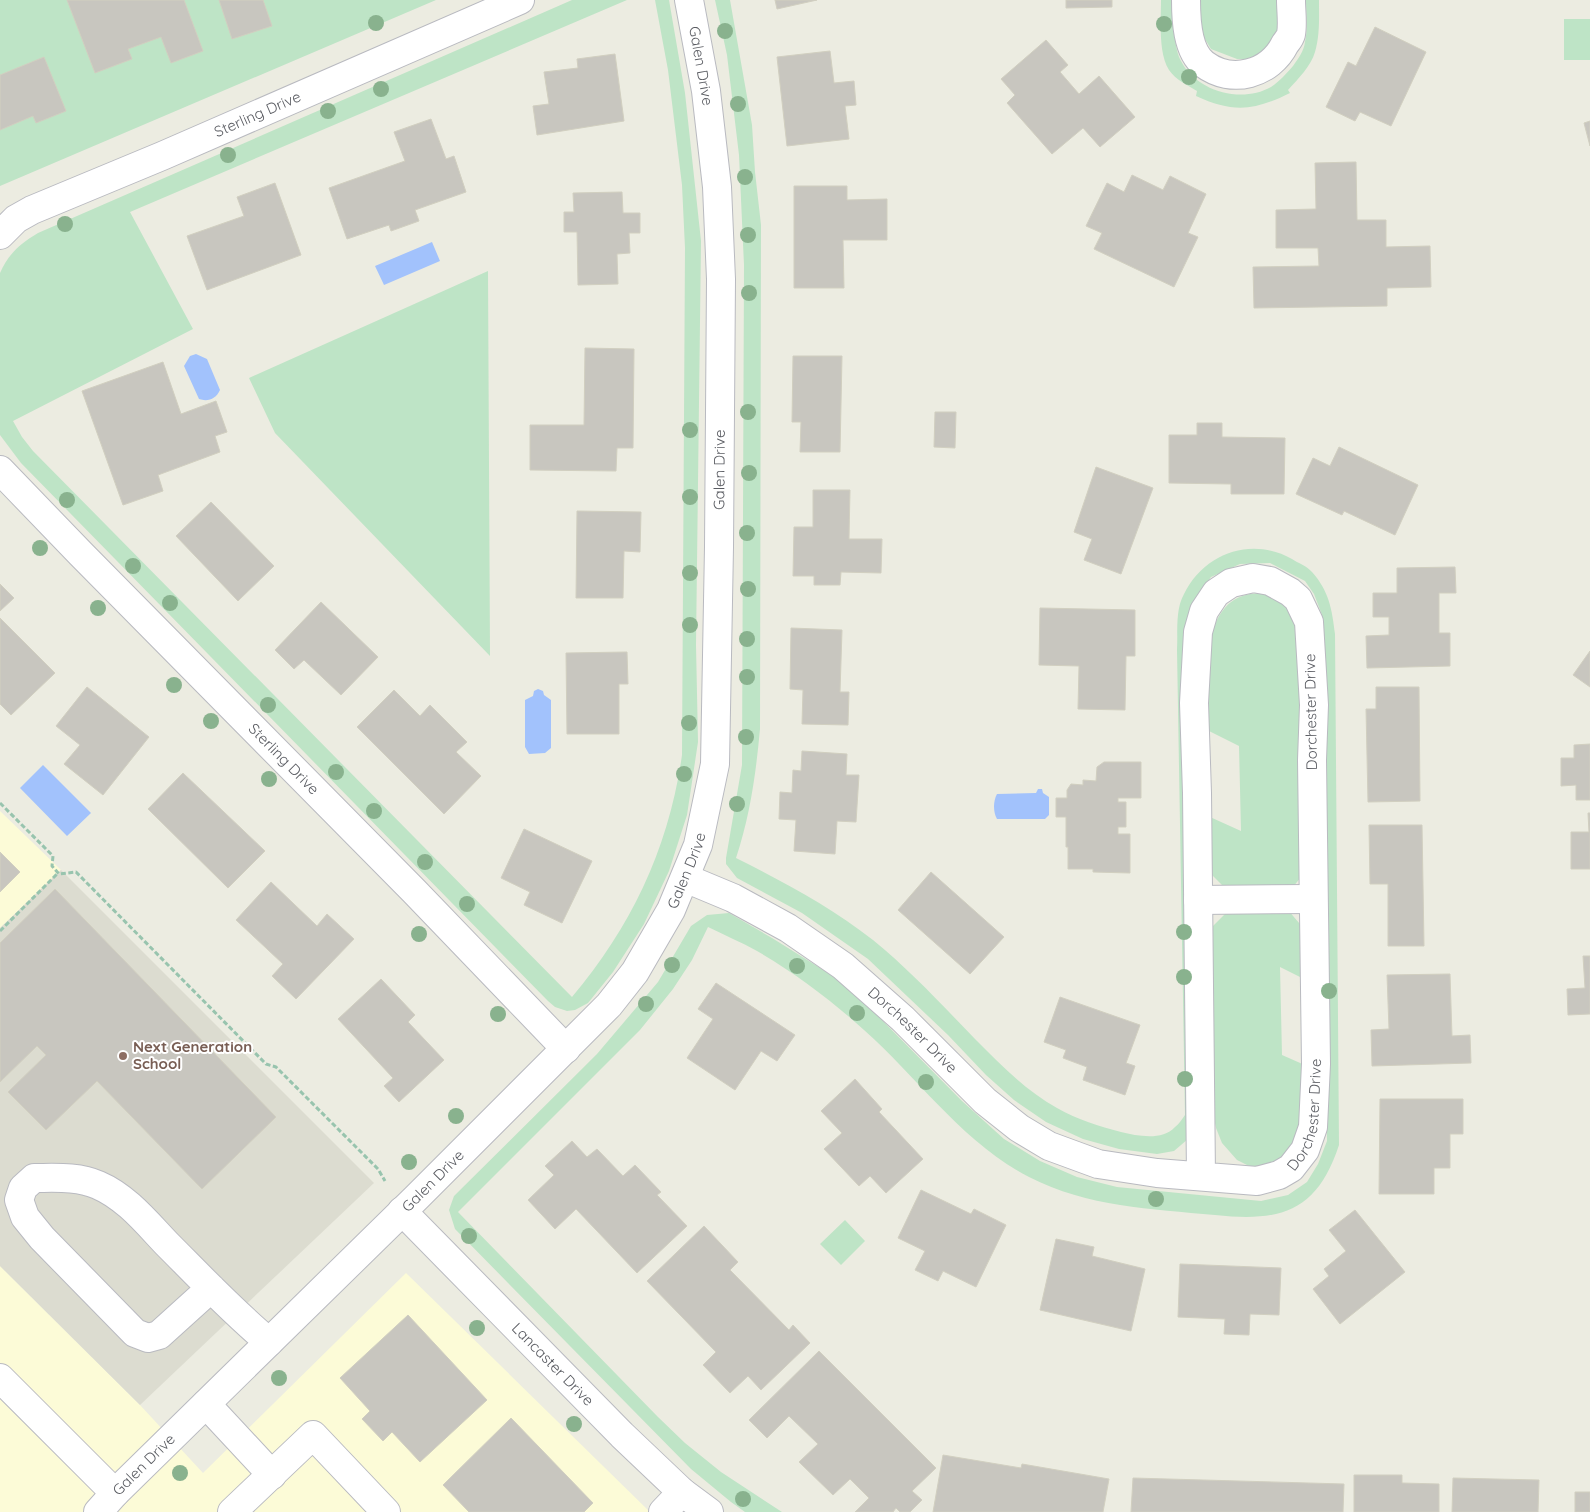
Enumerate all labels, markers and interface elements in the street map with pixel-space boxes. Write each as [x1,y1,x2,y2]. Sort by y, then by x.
street label: Galen Drive [685,25,718,107]
street label: Sterling Drive [211,87,304,141]
street label: Galen Drive [709,429,729,510]
street label: Dorchester Drive [1300,654,1321,771]
street label: Sterling Drive [245,719,323,798]
street label: Galen Drive [663,831,709,911]
street label: Dorchester Drive [864,982,962,1077]
place label: Next Generation School [133,1037,252,1073]
marker: Next Generation School [117,1050,129,1062]
street label: Dorchester Drive [1282,1059,1325,1174]
street label: Galen Drive [397,1145,468,1216]
street label: Lancaster Drive [508,1318,598,1410]
street label: Galen Drive [108,1429,179,1499]

